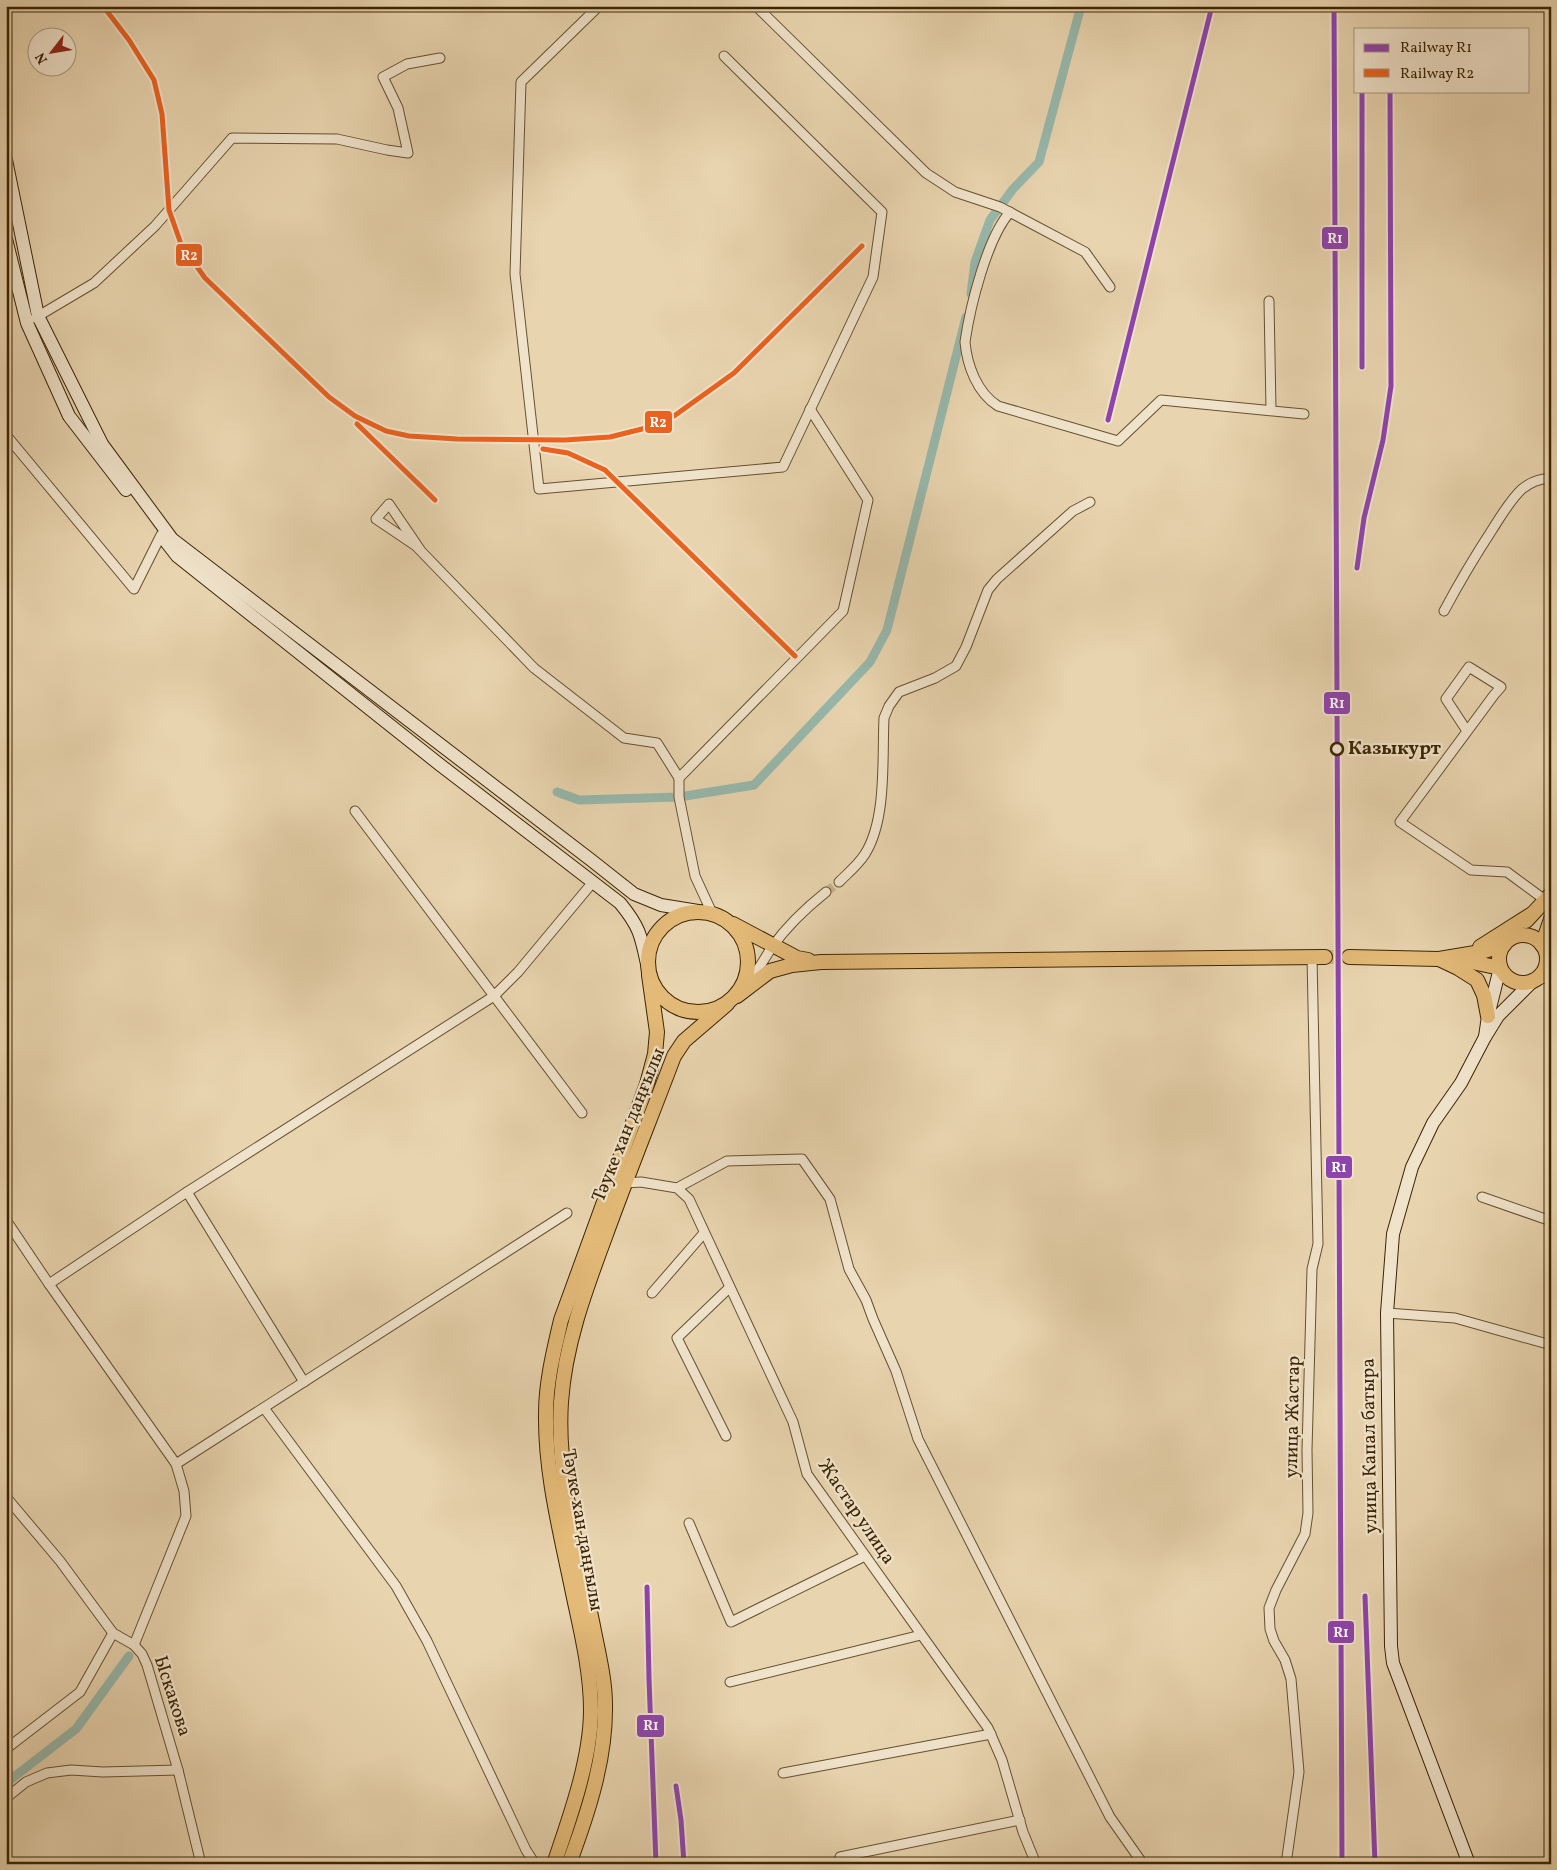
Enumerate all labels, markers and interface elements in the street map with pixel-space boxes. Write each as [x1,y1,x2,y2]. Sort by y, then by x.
north arrow [28,28,78,78]
legend [1354,28,1530,92]
text: Railway R1 [1400,38,1472,59]
text: N [31,49,53,67]
text: Railway R2 [1400,64,1474,85]
line badge: R1 [1321,226,1349,250]
text: R1 [1327,230,1343,249]
line badge: R2 [175,243,203,267]
text: R2 [180,247,198,266]
line badge: R2 [644,410,673,434]
text: R2 [649,414,667,433]
line badge: R1 [1323,691,1351,715]
text: R1 [1329,695,1345,714]
place label: Казыкурт [1348,736,1442,762]
marker: Казыкурт [1330,742,1344,756]
street label: Тәуке хан даңғылы [586,1044,672,1206]
line badge: R1 [1325,1155,1353,1179]
text: R1 [1331,1159,1347,1178]
street label: улица Жастар [1279,1355,1307,1478]
street label: улица Капал батыра [1355,1358,1385,1534]
street label: Тәуке хан даңғылы [555,1447,609,1613]
street label: Жастар улица [811,1454,901,1570]
line badge: R1 [1327,1620,1355,1644]
text: R1 [1333,1624,1349,1643]
street label: Ыскакова [147,1652,197,1740]
line badge: R1 [636,1714,665,1738]
text: R1 [643,1717,659,1736]

